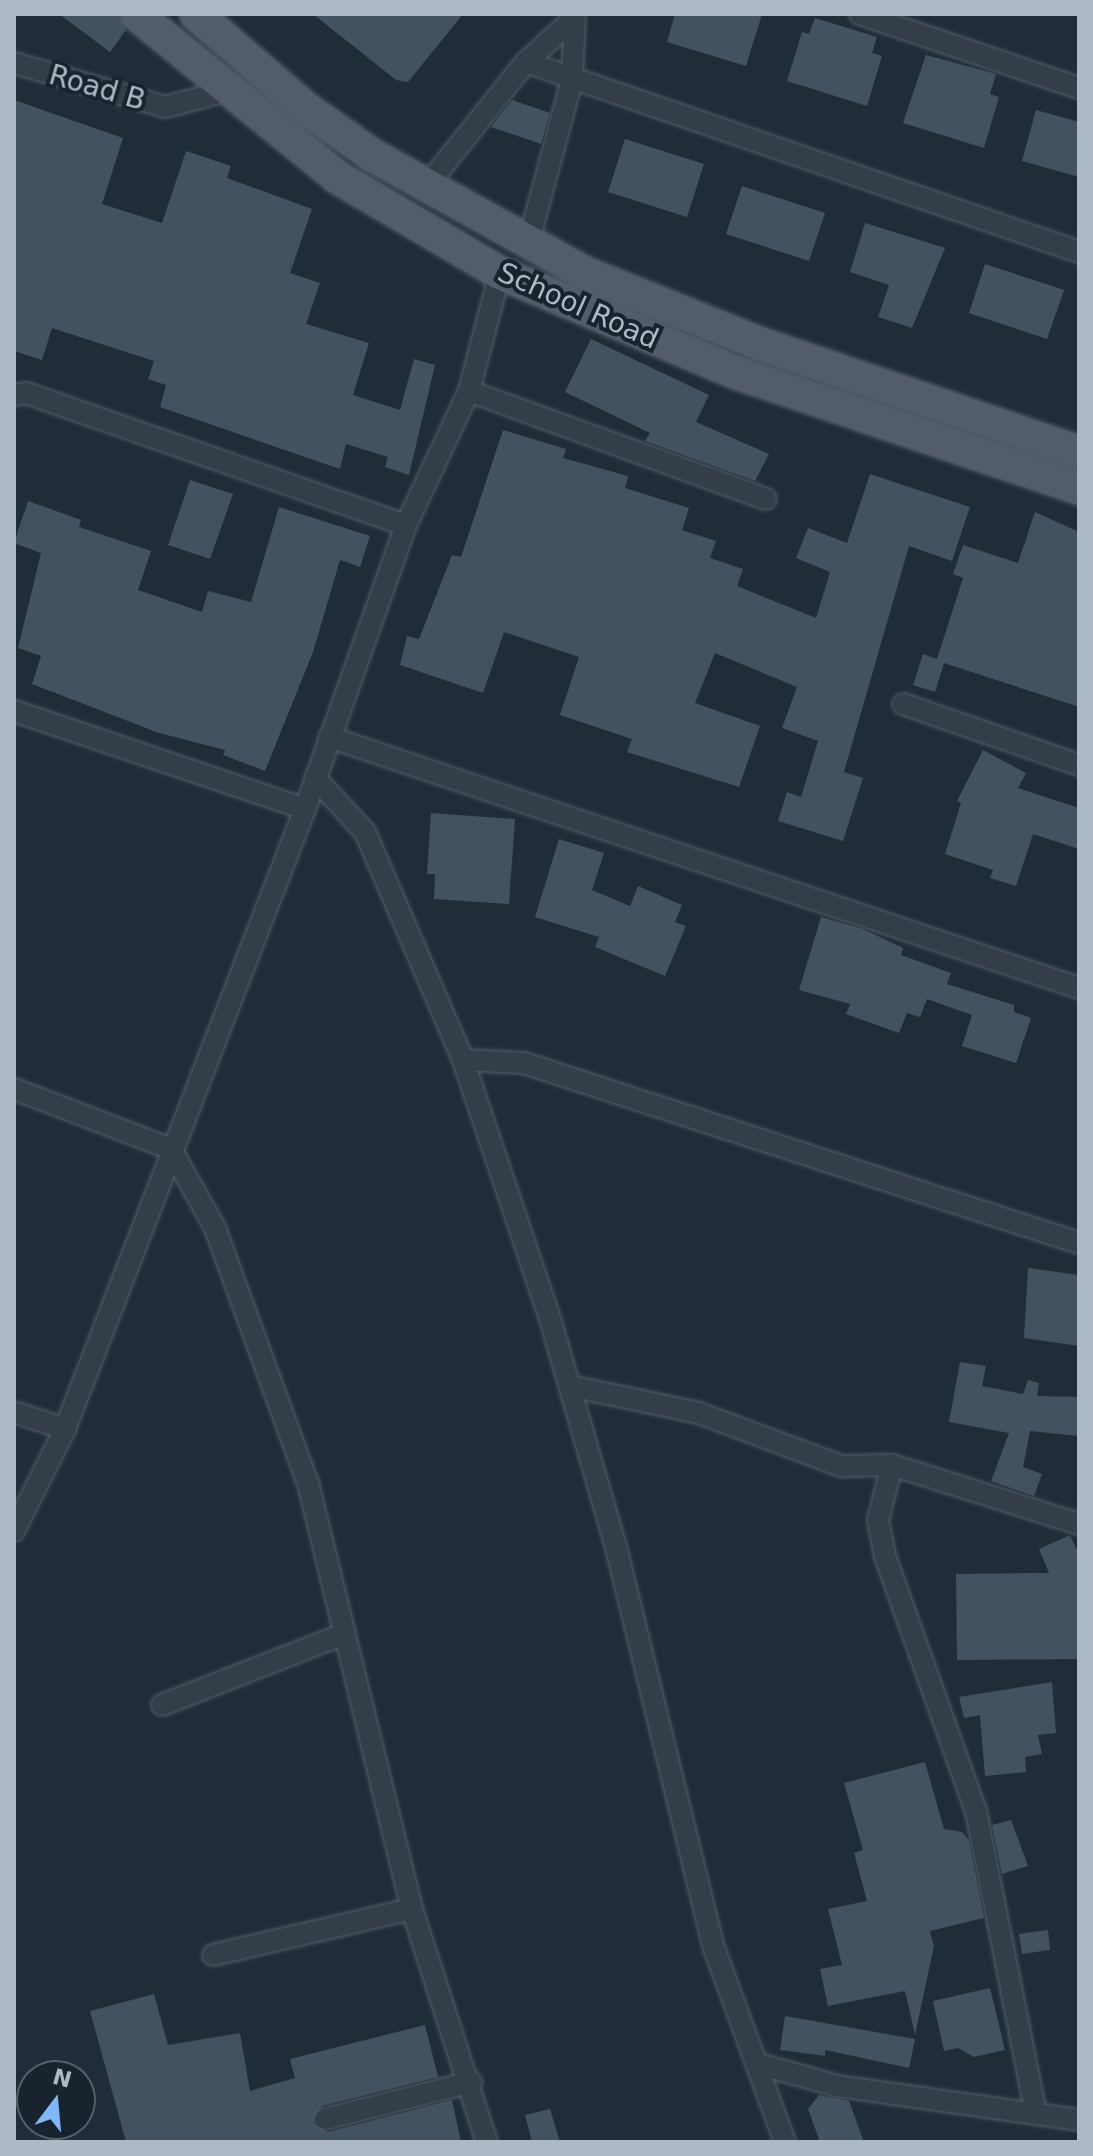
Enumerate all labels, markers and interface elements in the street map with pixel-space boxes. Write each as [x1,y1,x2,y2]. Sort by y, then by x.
street label: Road B [45,58,149,118]
street label: School Road [493,256,663,356]
north arrow [16,2060,96,2140]
text: N [50,2064,74,2093]

